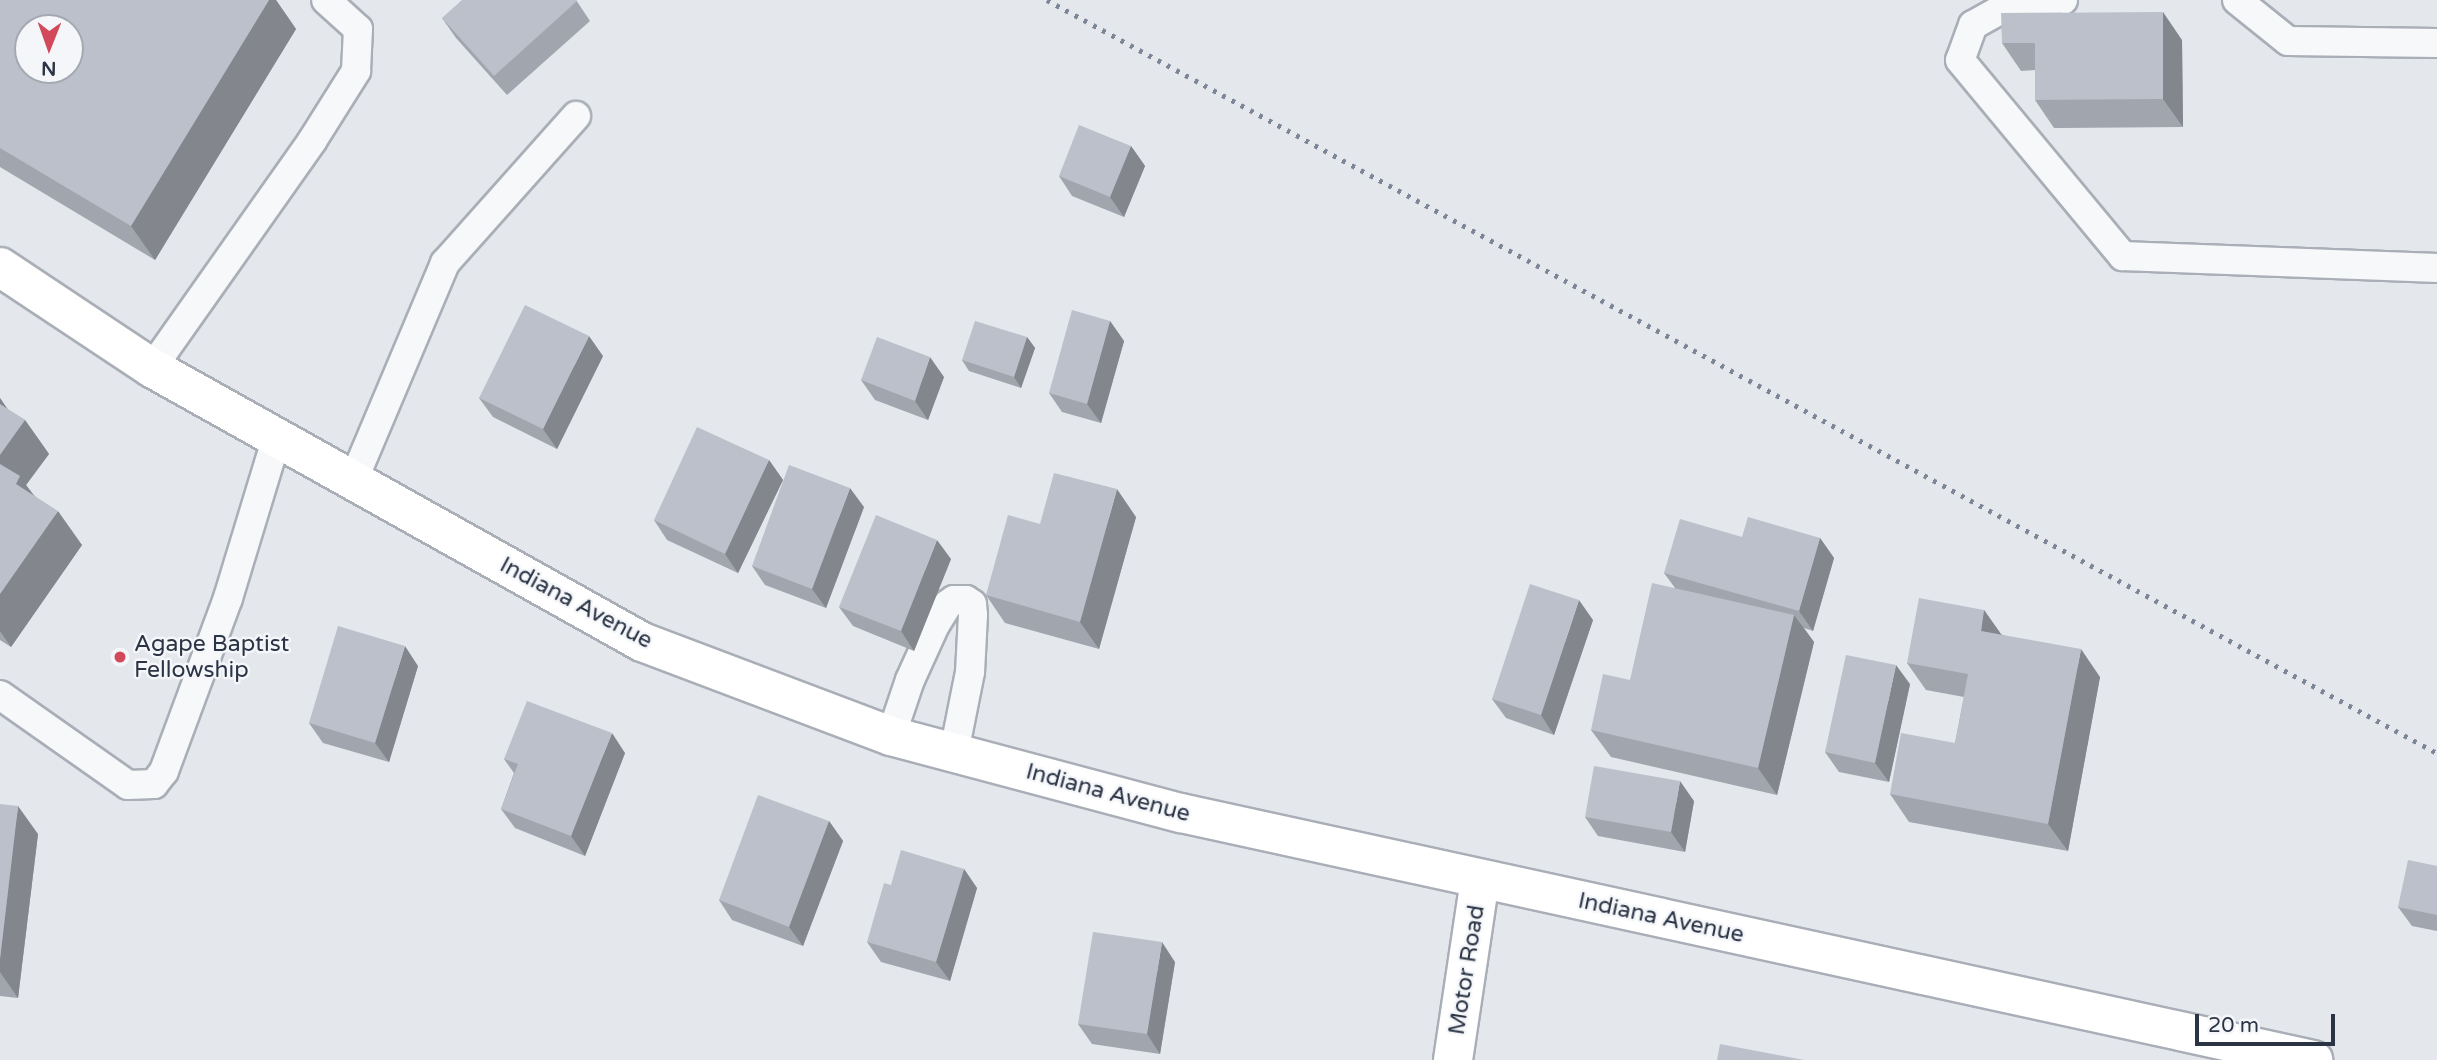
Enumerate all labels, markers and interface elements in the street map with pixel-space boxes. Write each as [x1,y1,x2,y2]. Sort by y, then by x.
north arrow [14,14,84,84]
text: N [41,57,56,79]
street label: Indiana Avenue [495,551,657,655]
place label: Agape Baptist Fellowship [134,630,289,684]
marker: Agape Baptist Fellowship [112,649,128,665]
street label: Indiana Avenue [1023,758,1193,828]
street label: Indiana Avenue [1576,887,1746,949]
street label: Motor Road [1443,903,1491,1037]
scale bar [2199,1000,2339,1044]
text: 20 m [2208,1013,2259,1038]

